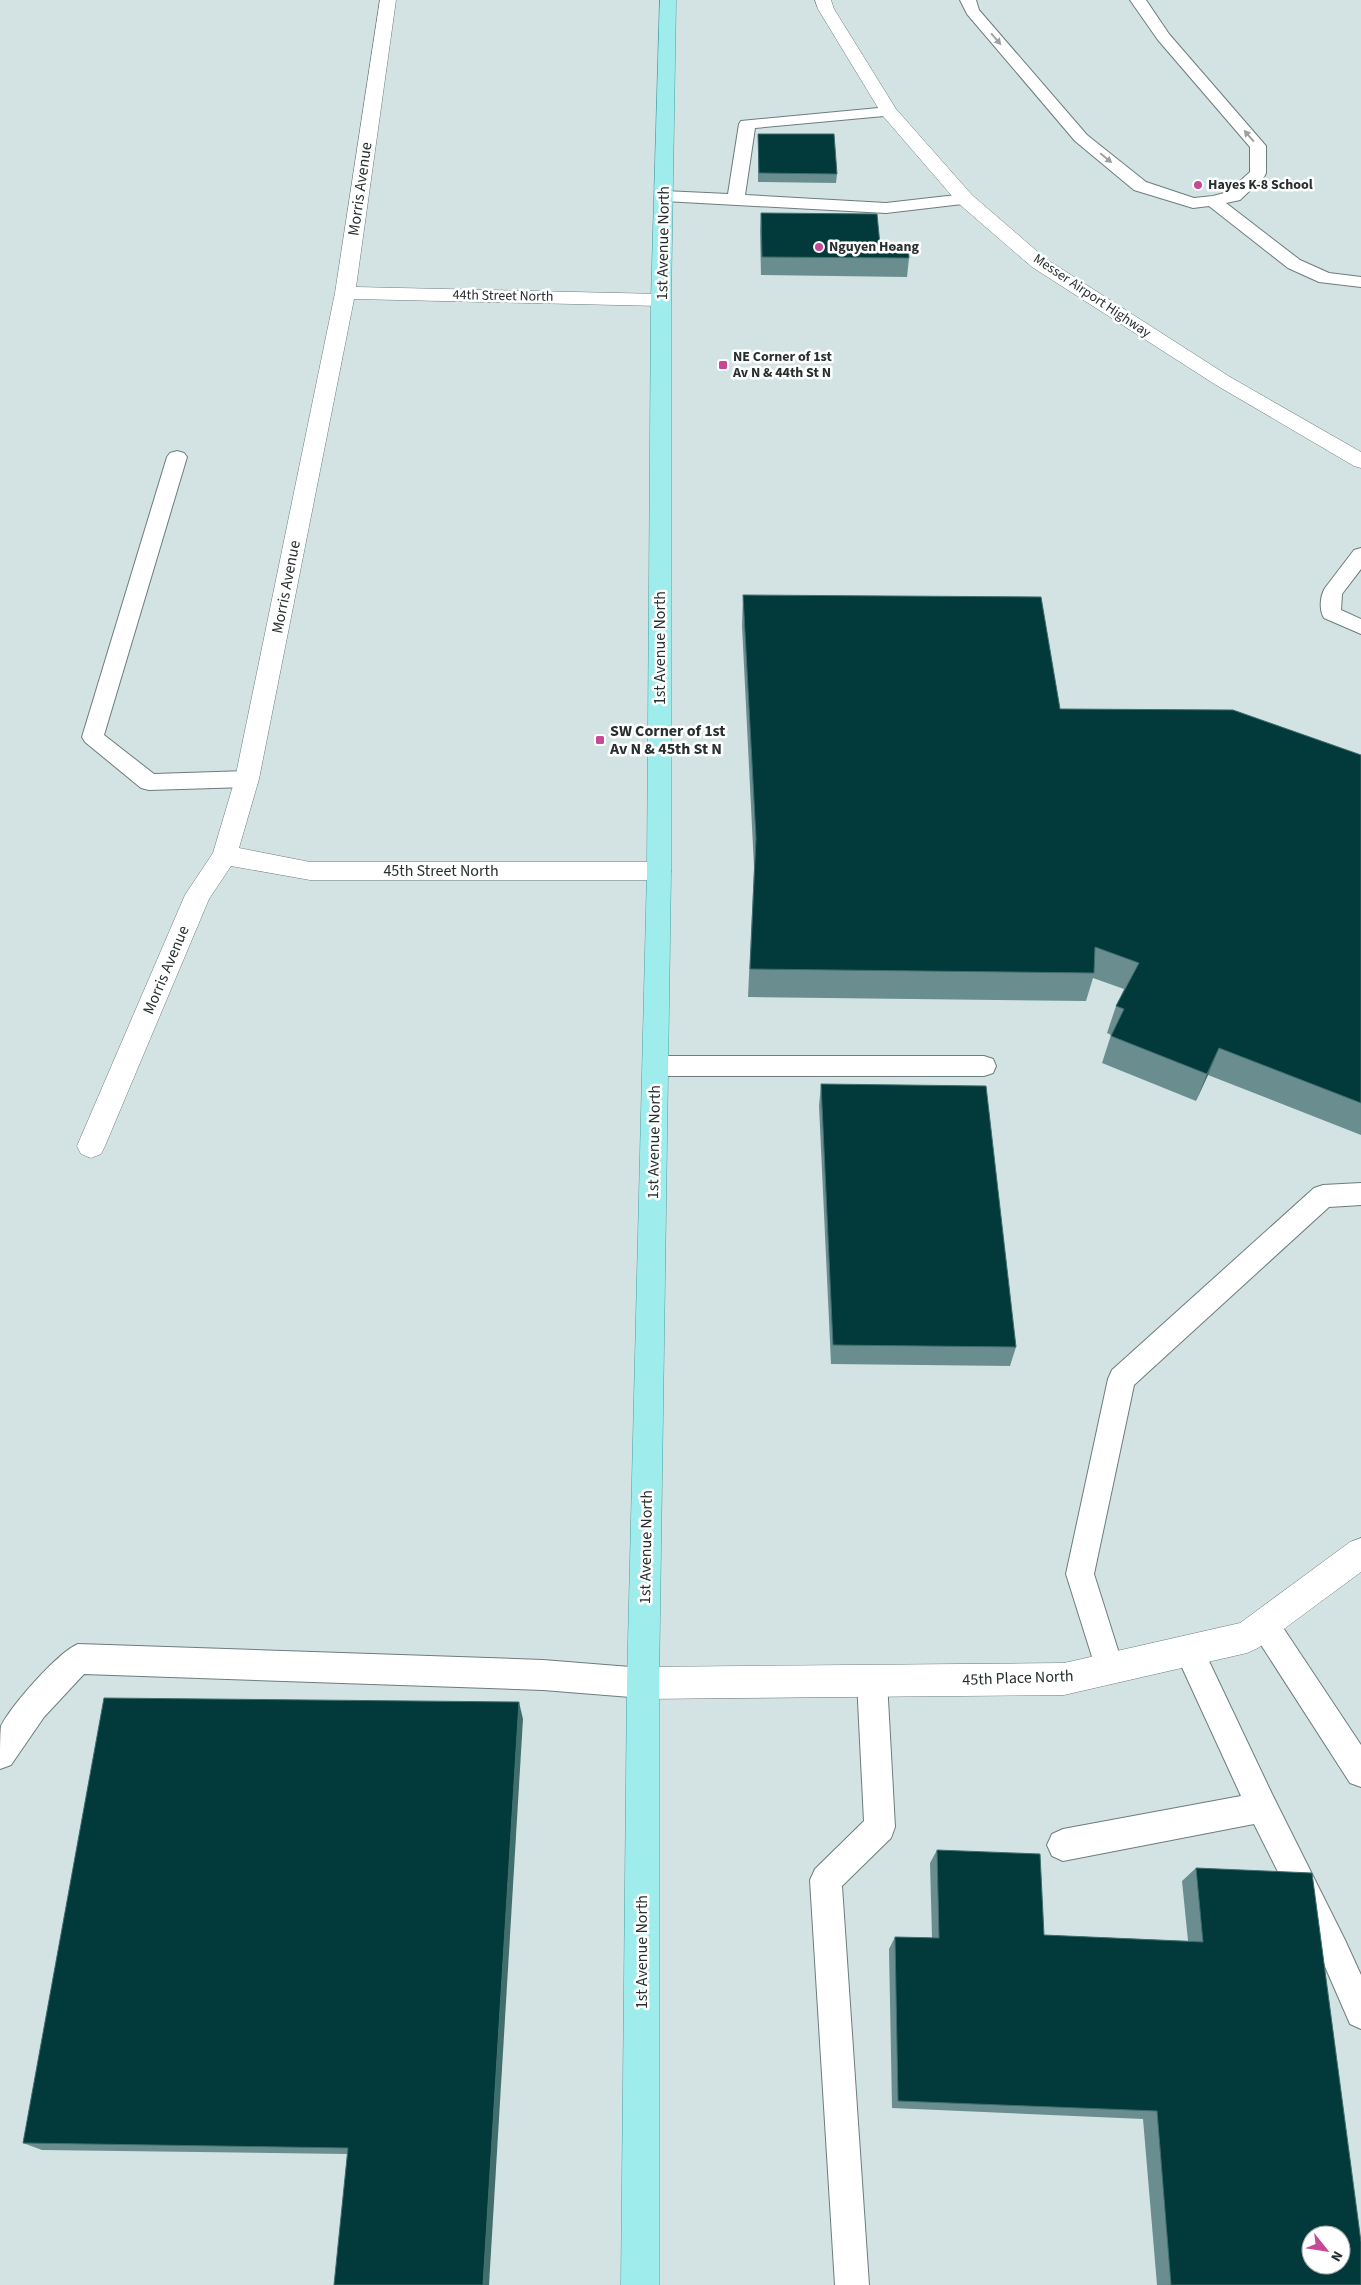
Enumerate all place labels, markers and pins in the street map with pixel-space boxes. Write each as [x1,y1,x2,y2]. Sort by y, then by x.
place label: Hayes K-8 School [1208,175,1313,195]
marker: Hayes K-8 School [1192,179,1204,191]
place label: Nguyen Hoang [829,237,919,257]
marker: Nguyen Hoang [813,241,825,253]
place label: NE Corner of 1st Av N & 44th St N [732,347,832,383]
marker: NE Corner of 1st Av N & 44th St N [717,359,729,371]
place label: SW Corner of 1st Av N & 45th St N [609,720,725,760]
marker: SW Corner of 1st Av N & 45th St N [594,734,606,746]

